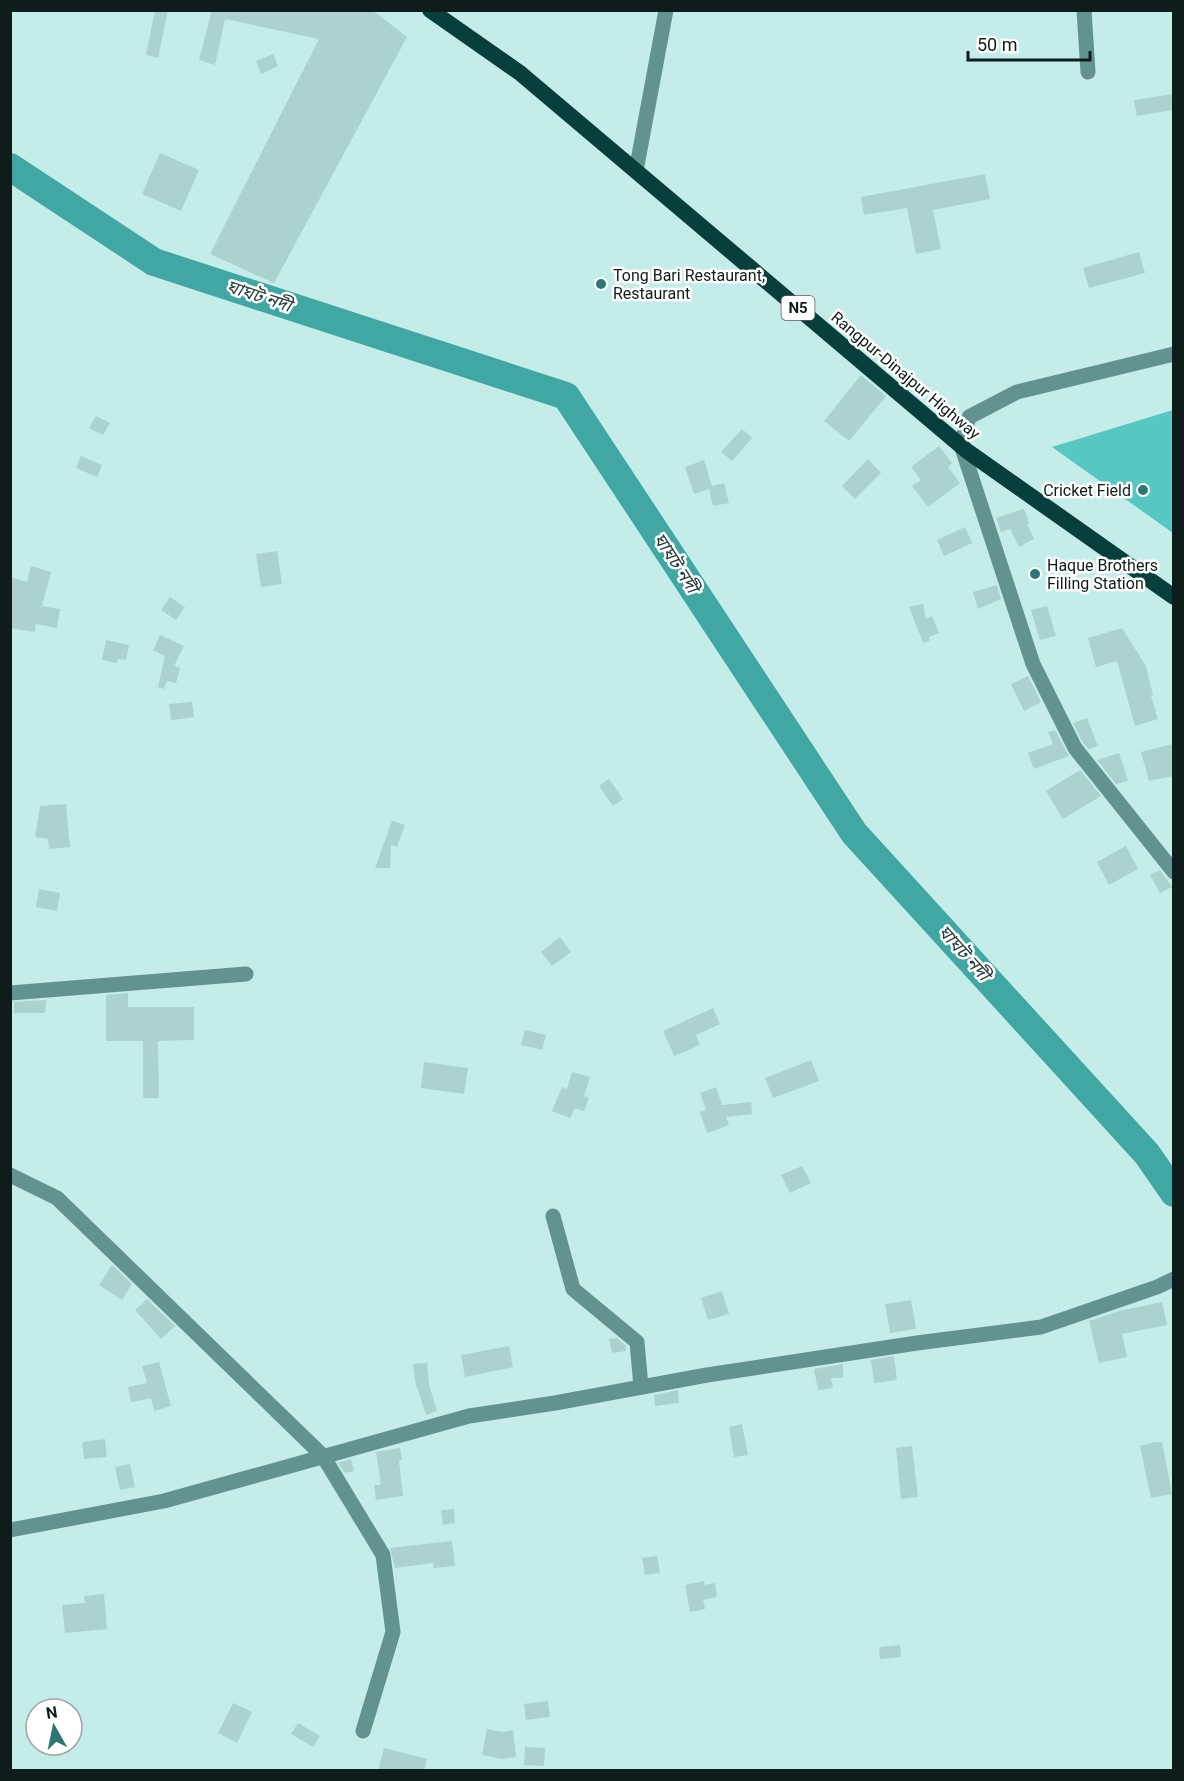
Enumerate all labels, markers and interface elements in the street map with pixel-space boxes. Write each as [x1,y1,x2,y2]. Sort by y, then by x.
scale bar [968,24,1090,62]
text: 50 m [977,34,1017,55]
place label: Tong Bari Restaurant, Restaurant [613,266,765,303]
water label: ঘাঘট নদী [224,275,297,317]
marker: Tong Bari Restaurant, Restaurant [594,277,608,291]
road number: N5 [782,296,814,320]
street label: Rangpur-Dinajpur Highway [827,308,984,443]
place label: Cricket Field [1043,481,1131,500]
marker: Cricket Field [1136,483,1150,497]
water label: ঘাঘট নদী [649,529,705,599]
place label: Haque Brothers Filling Station [1047,556,1158,593]
marker: Haque Brothers Filling Station [1028,567,1042,581]
water label: ঘাঘট নদী [934,921,997,987]
north arrow [24,1697,84,1757]
text: N [45,1702,59,1723]

